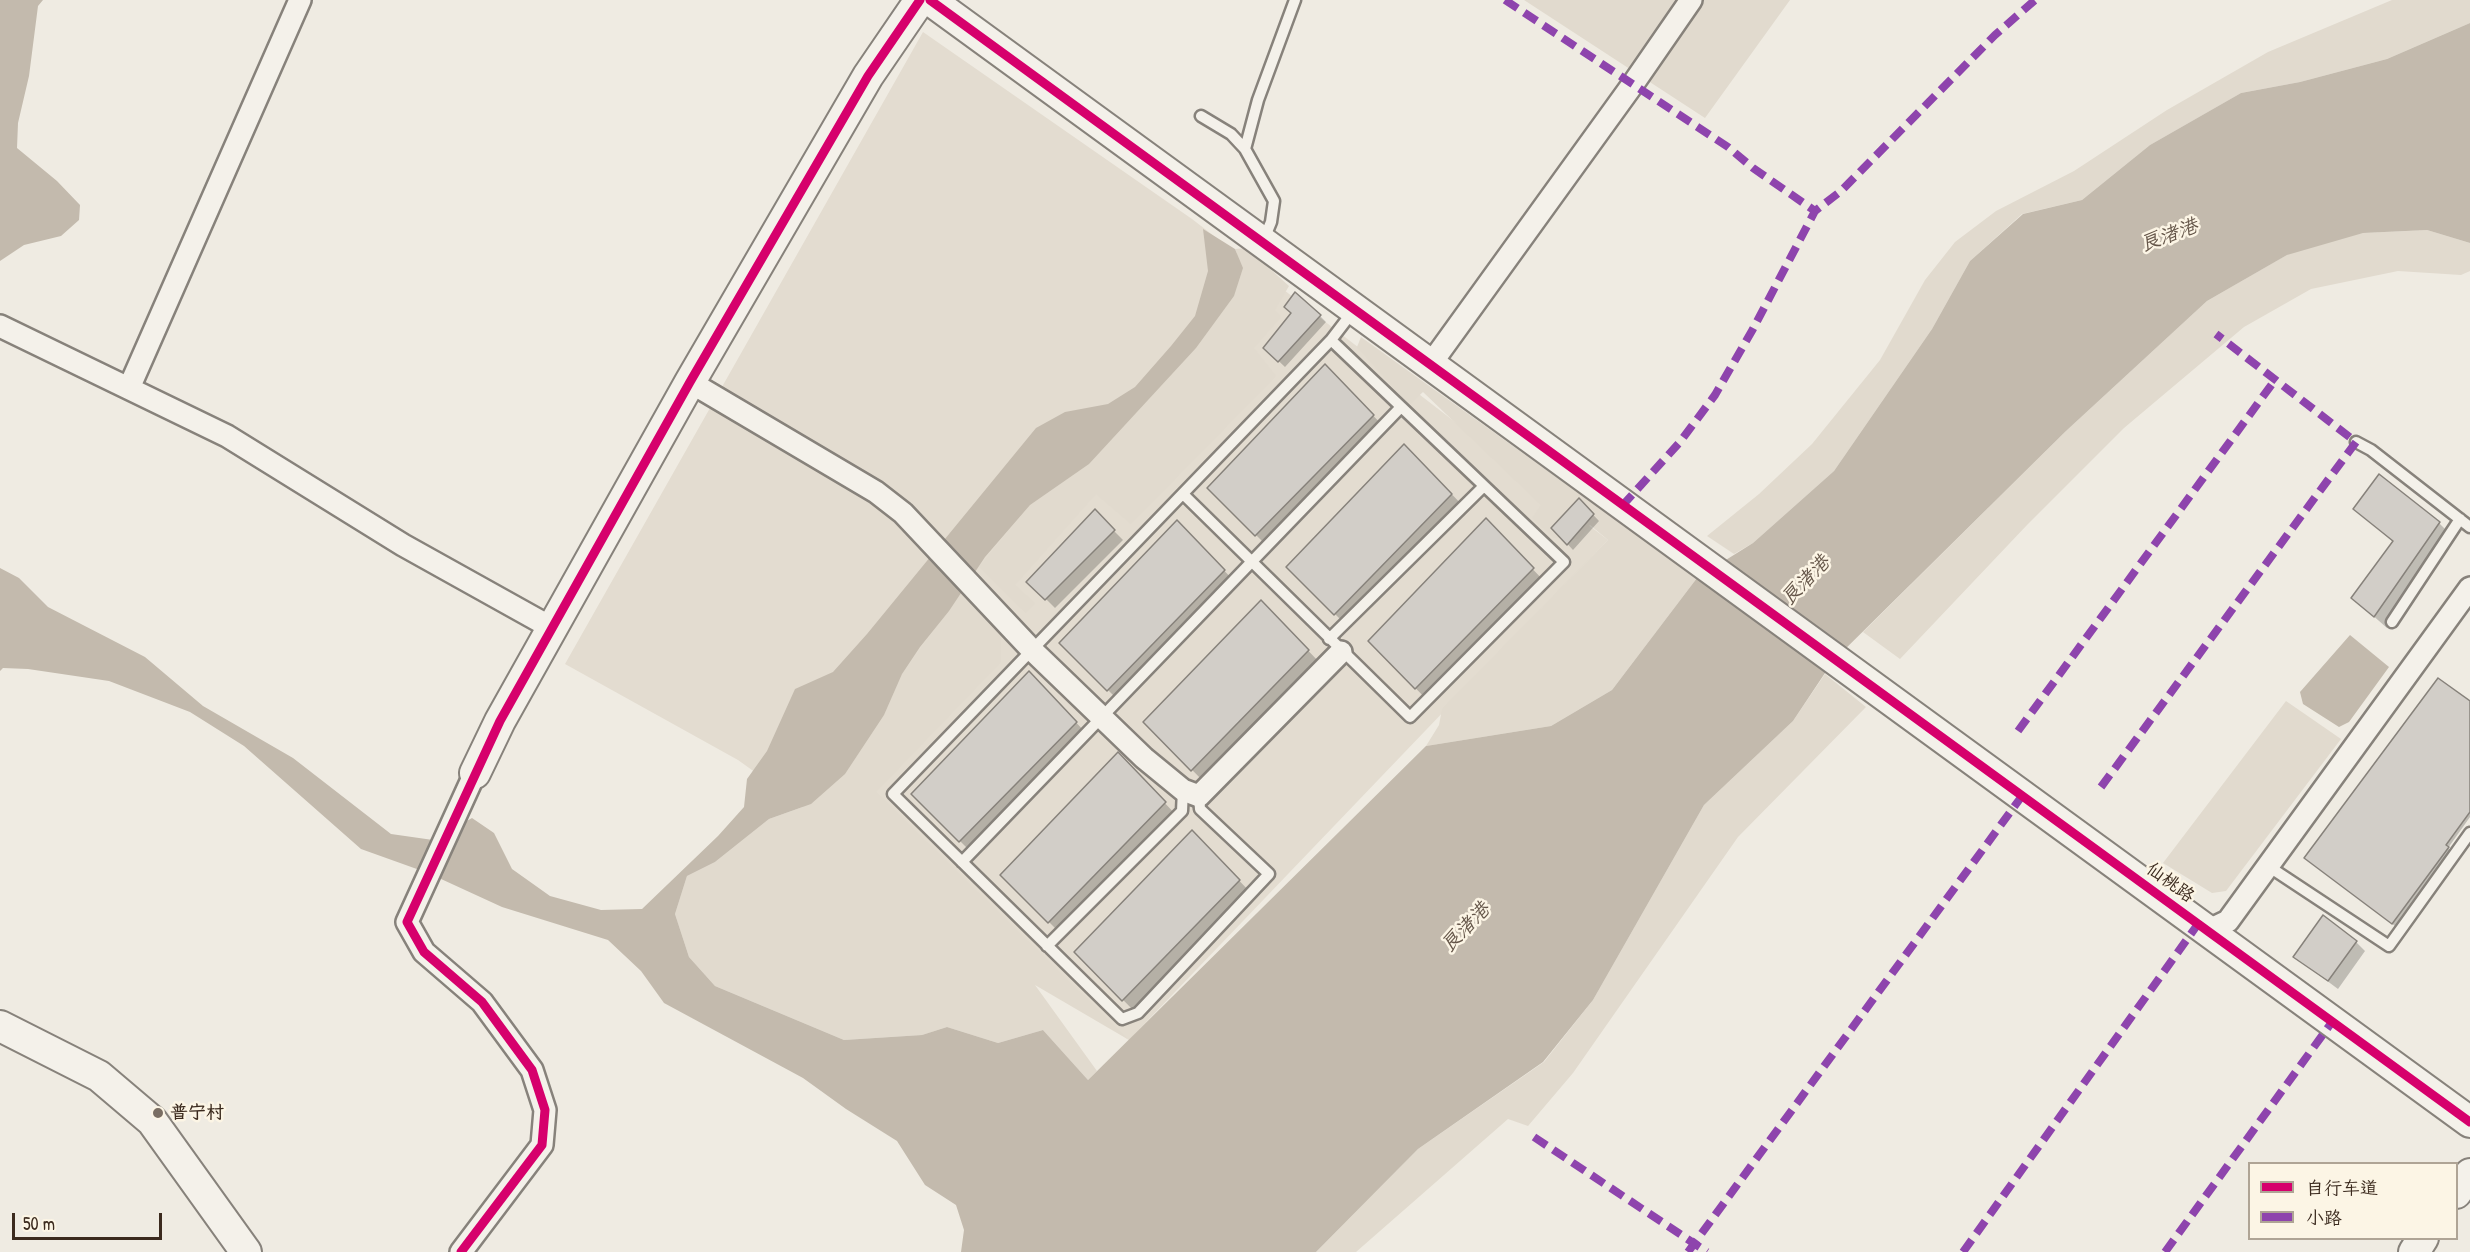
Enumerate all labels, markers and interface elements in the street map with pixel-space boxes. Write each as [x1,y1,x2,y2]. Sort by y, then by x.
water label: 良渚港 [2137,214,2201,258]
water label: 良渚港 [1777,551,1835,611]
street label: 仙桃路 [2142,858,2198,908]
water label: 良渚港 [1437,898,1495,958]
place label: 普宁村 [170,1102,224,1124]
marker: 普宁村 [151,1106,165,1120]
legend [2248,1162,2458,1240]
text: 自行车道 [2306,1175,2378,1200]
scale bar [15,1201,165,1239]
text: 小路 [2306,1205,2342,1230]
text: 50 m [23,1211,55,1236]

